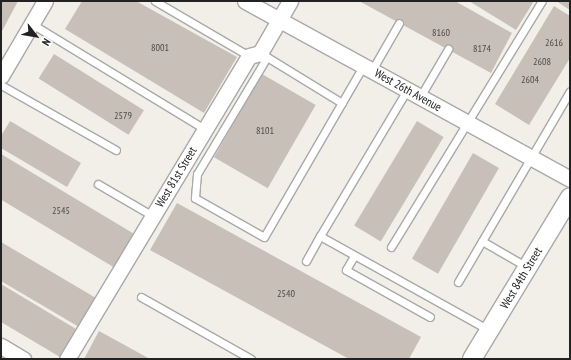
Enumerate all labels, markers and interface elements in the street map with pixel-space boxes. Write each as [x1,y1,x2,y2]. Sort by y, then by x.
north arrow [16,16,56,56]
house number: 8160 [432,27,450,39]
text: N [39,36,54,48]
house number: 2616 [545,37,563,49]
house number: 8001 [151,42,169,54]
house number: 8174 [473,43,491,55]
house number: 2608 [533,56,551,68]
street label: West 26th Avenue [372,66,444,114]
house number: 2604 [521,74,539,86]
house number: 2579 [114,110,132,122]
house number: 8101 [256,125,274,137]
street label: West 81st Street [152,144,200,210]
house number: 2545 [52,205,70,217]
street label: West 84th Street [497,245,545,311]
house number: 2540 [277,288,295,300]

